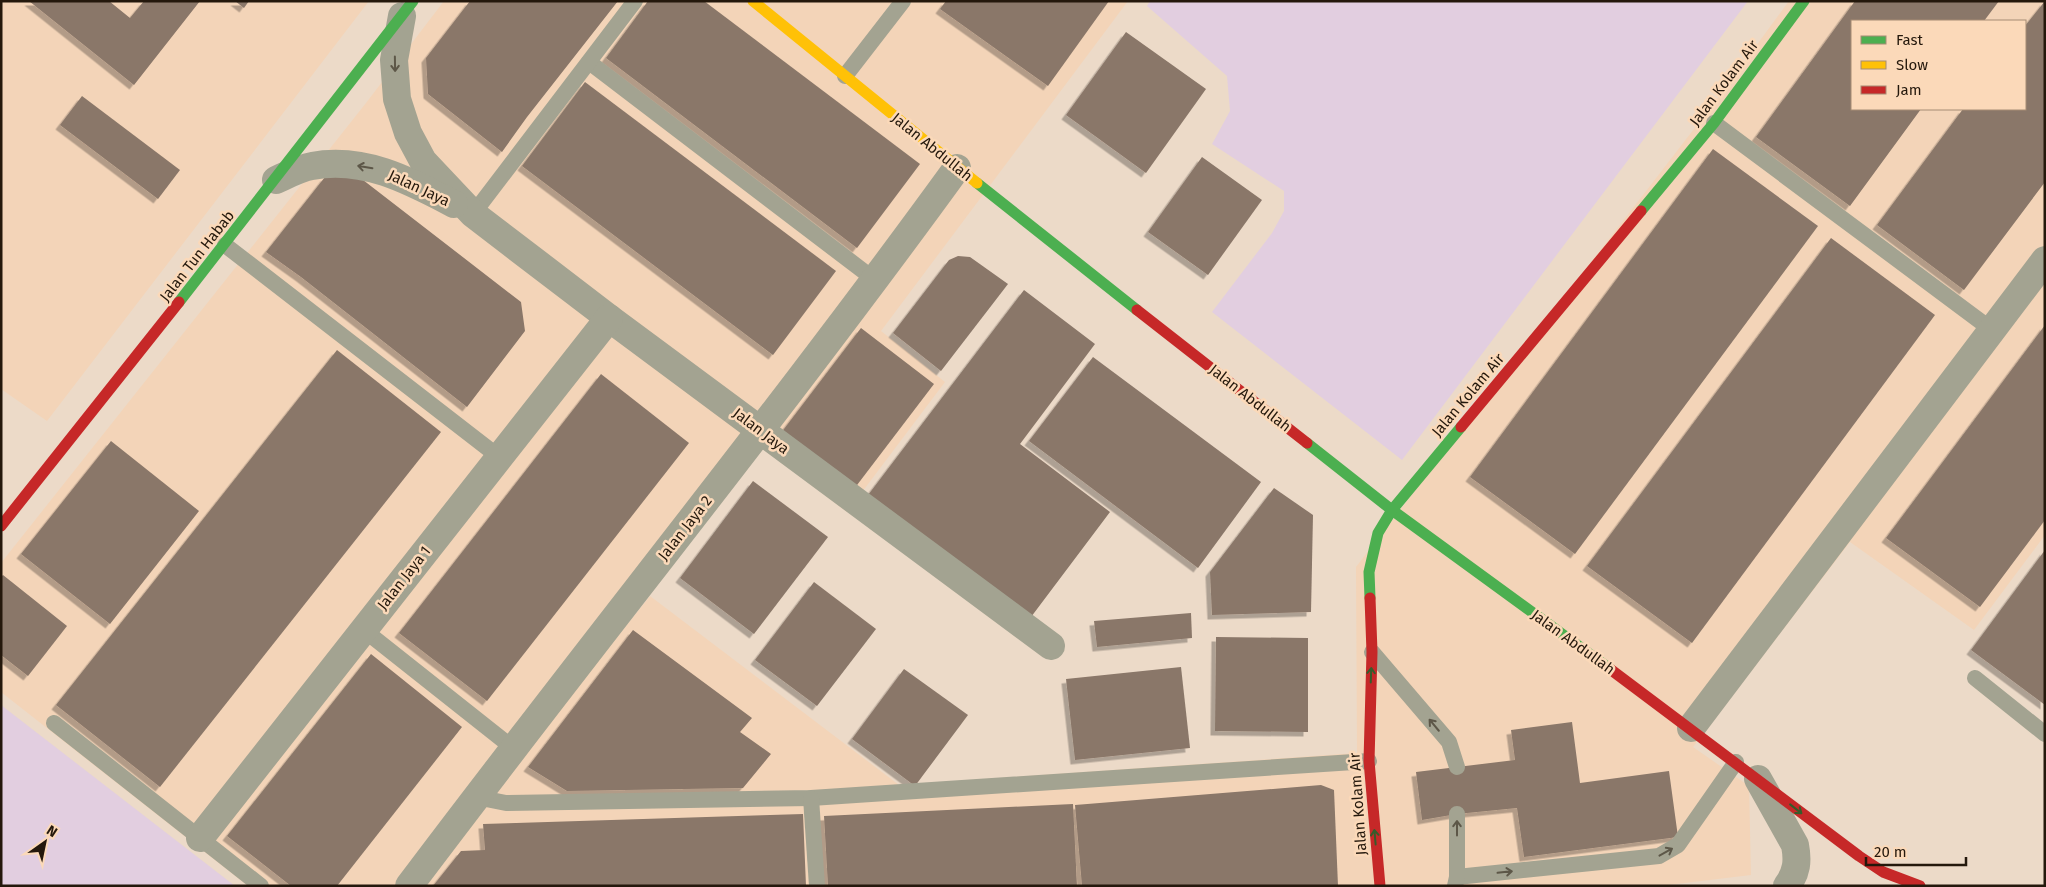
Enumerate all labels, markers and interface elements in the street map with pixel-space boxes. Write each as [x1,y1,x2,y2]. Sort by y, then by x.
legend [1851,20,2026,110]
text: Fast [1896,31,1923,49]
street label: Jalan Kolam Air [1686,36,1762,130]
one-way arrow [390,56,400,72]
text: Slow [1896,56,1928,74]
text: Jam [1896,81,1922,99]
street label: Jalan Abdullah [888,109,976,185]
one-way arrow [357,162,373,172]
street label: Jalan Jaya [385,166,453,210]
street label: Jalan Tun Habab [156,207,238,305]
street label: Jalan Kolam Air [1428,350,1508,440]
street label: Jalan Abdullah [1206,361,1294,435]
street label: Jalan Jaya [729,404,793,458]
street label: Jalan Jaya 2 [654,492,716,564]
street label: Jalan Jaya 1 [373,542,435,614]
street label: Jalan Abdullah [1528,606,1618,678]
one-way arrow [1367,667,1376,683]
one-way arrow [1428,719,1439,732]
street label: Jalan Kolam Air [1345,752,1371,856]
one-way arrow [1790,804,1803,815]
north arrow [20,817,70,867]
one-way arrow [1452,820,1462,836]
text: N [43,822,60,841]
one-way arrow [1371,829,1380,845]
scale bar [1866,834,1966,866]
text: 20 m [1874,843,1907,861]
one-way arrow [1658,847,1673,857]
one-way arrow [1497,867,1513,877]

